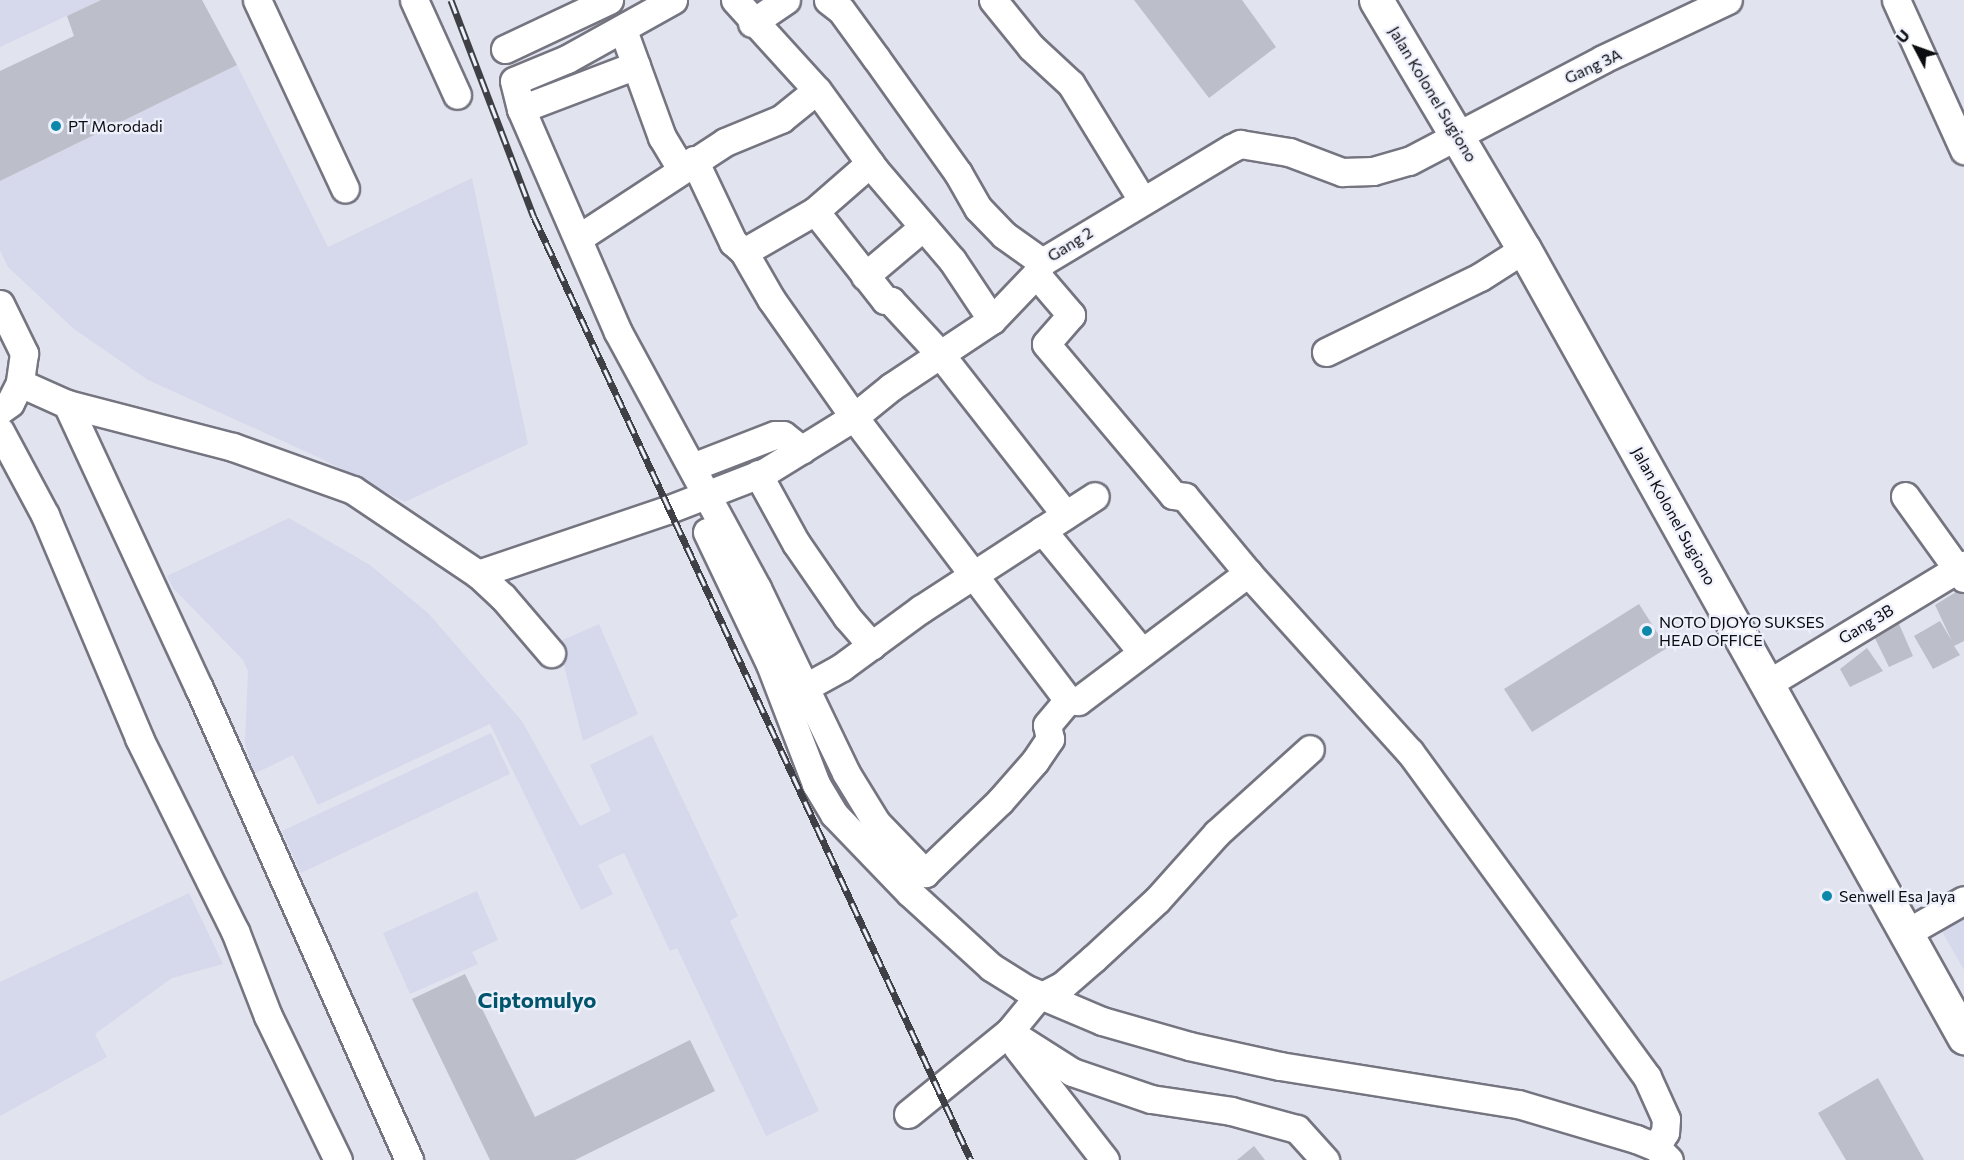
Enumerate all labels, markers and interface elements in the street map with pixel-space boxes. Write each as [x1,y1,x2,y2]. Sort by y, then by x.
north arrow [1886,18,1946,78]
street label: Jalan Kolonel Sugiono [1385,23,1481,165]
text: U [1891,25,1913,46]
street label: Gang 3A [1561,44,1625,88]
place label: PT Morodadi [68,116,163,136]
marker: PT Morodadi [49,119,63,133]
street label: Gang 2 [1044,223,1096,265]
street label: Jalan Kolonel Sugiono [1628,443,1720,589]
street label: Gang 3B [1835,600,1897,648]
place label: NOTO DJOYO SUKSES HEAD OFFICE [1659,612,1824,650]
marker: NOTO DJOYO SUKSES HEAD OFFICE [1640,624,1654,638]
place label: Senwell Esa Jaya [1839,886,1955,906]
marker: Senwell Esa Jaya [1820,889,1834,903]
district label: Ciptomulyo [478,987,596,1013]

